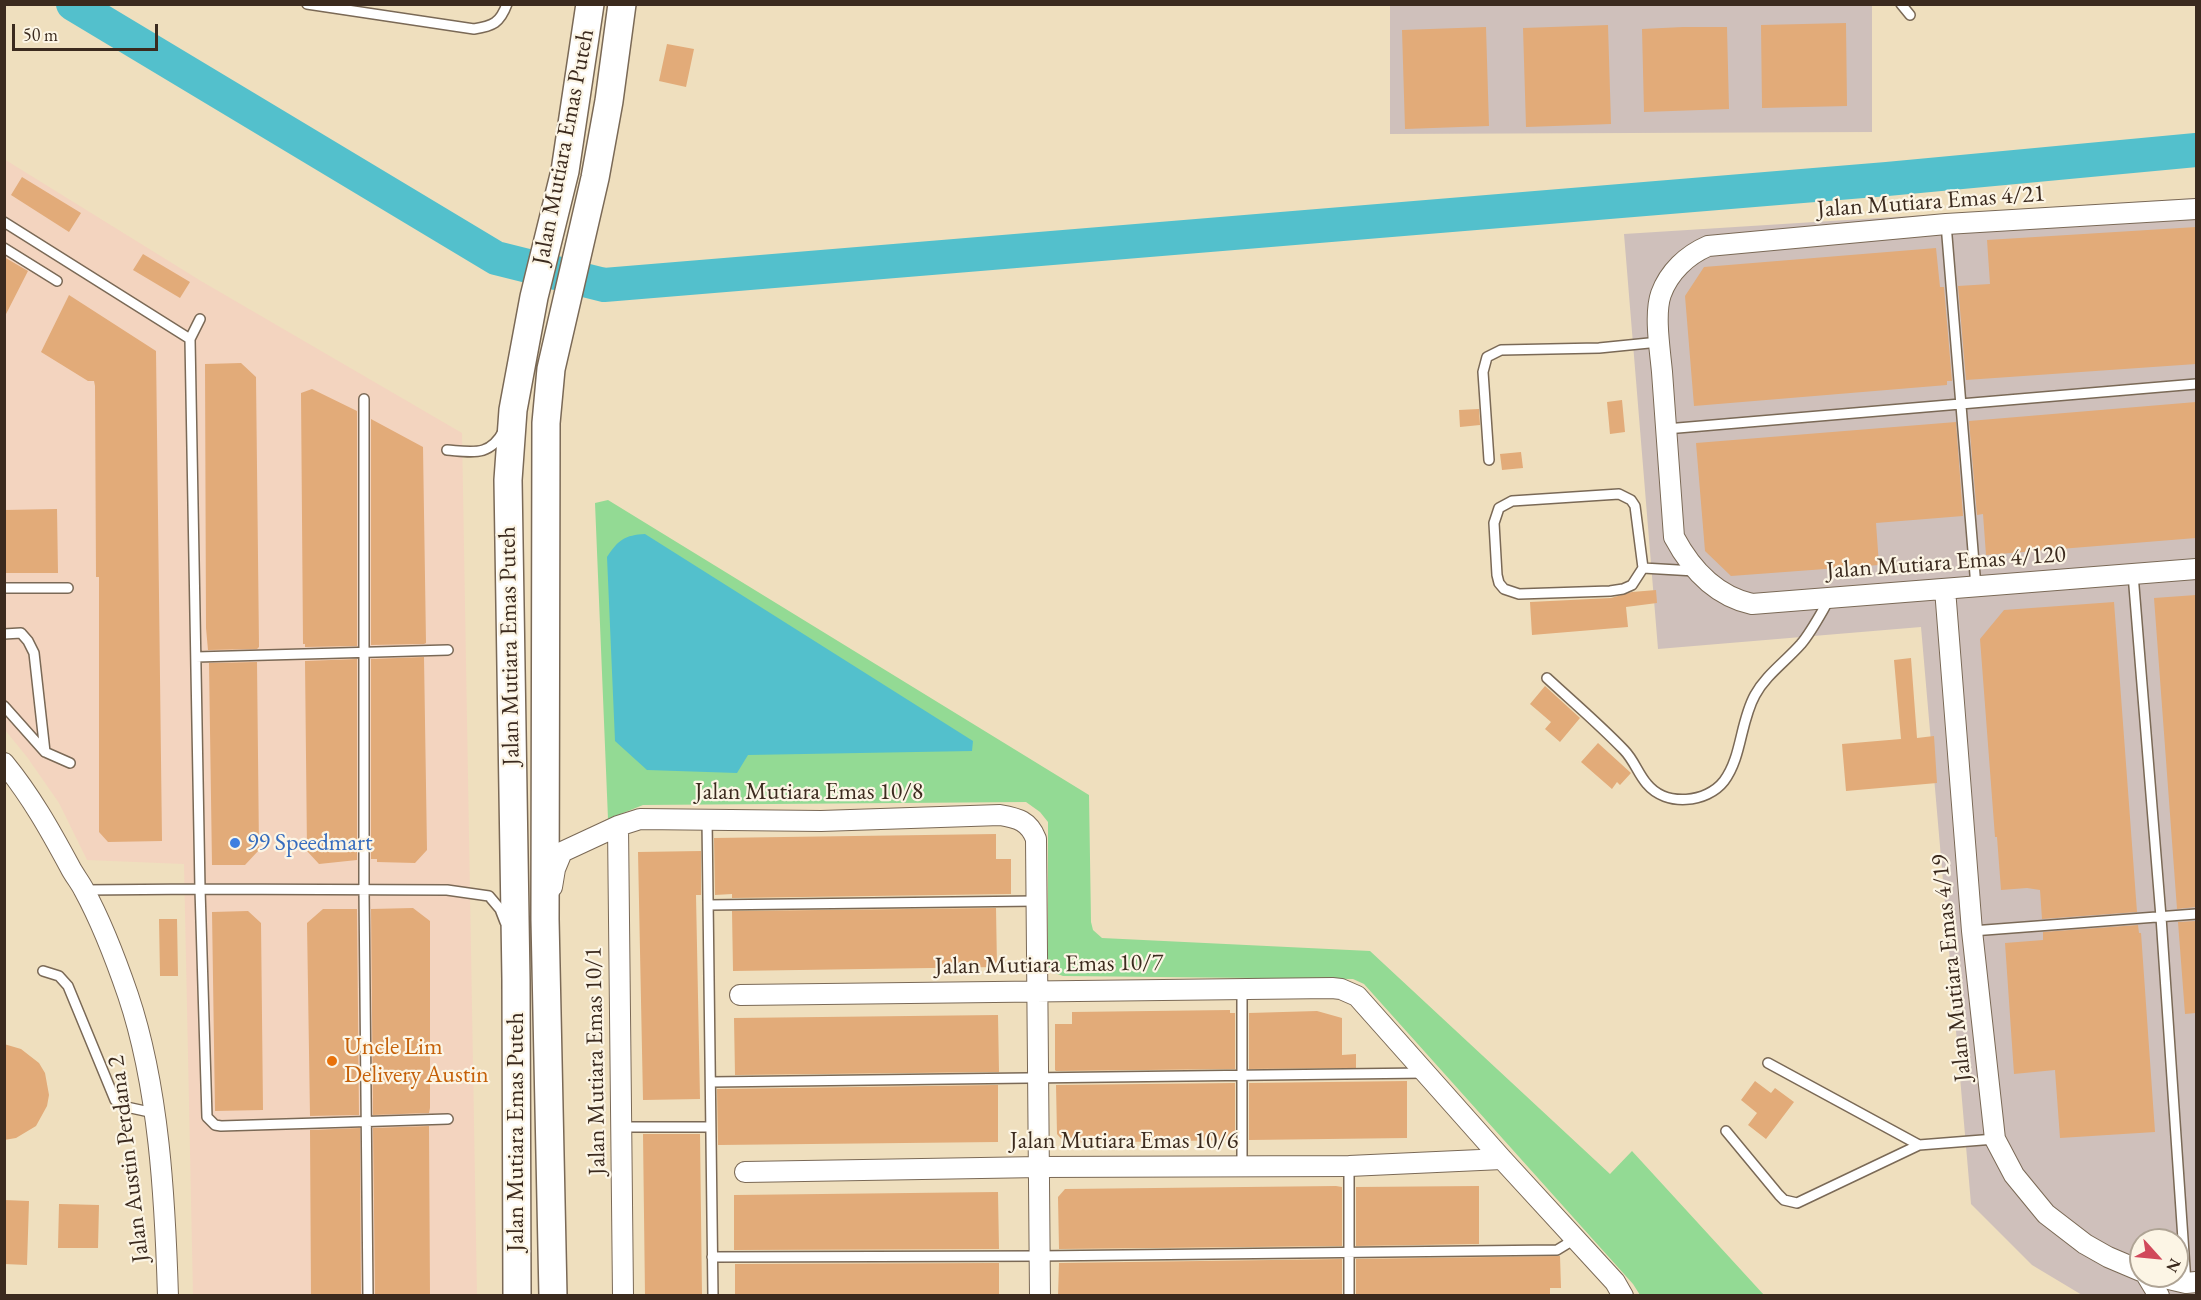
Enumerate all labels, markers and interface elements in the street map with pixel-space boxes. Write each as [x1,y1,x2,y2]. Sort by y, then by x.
scale bar [15,12,160,50]
text: 50 m [23,23,58,46]
street label: Jalan Mutiara Emas Puteh [527,27,601,267]
street label: Jalan Mutiara Emas 4/21 [1816,180,2046,224]
street label: Jalan Mutiara Emas Puteh [494,526,526,766]
street label: Jalan Mutiara Emas 4/120 [1825,540,2067,586]
street label: Jalan Mutiara Emas 10/8 [695,778,923,806]
place label: 99 Speedmart [247,829,373,857]
marker: 99 Speedmart [228,836,242,850]
street label: Jalan Mutiara Emas 4/19 [1926,853,1978,1083]
street label: Jalan Mutiara Emas 10/1 [580,946,612,1176]
street label: Jalan Mutiara Emas 10/7 [934,949,1164,981]
street label: Jalan Mutiara Emas Puteh [502,1012,530,1252]
place label: Uncle Lim Delivery Austin [344,1033,489,1089]
street label: Jalan Austin Perdana 2 [102,1054,156,1264]
marker: Uncle Lim Delivery Austin [325,1054,339,1068]
street label: Jalan Mutiara Emas 10/6 [1010,1127,1238,1155]
north arrow [2129,1228,2189,1288]
text: N [2161,1255,2186,1276]

